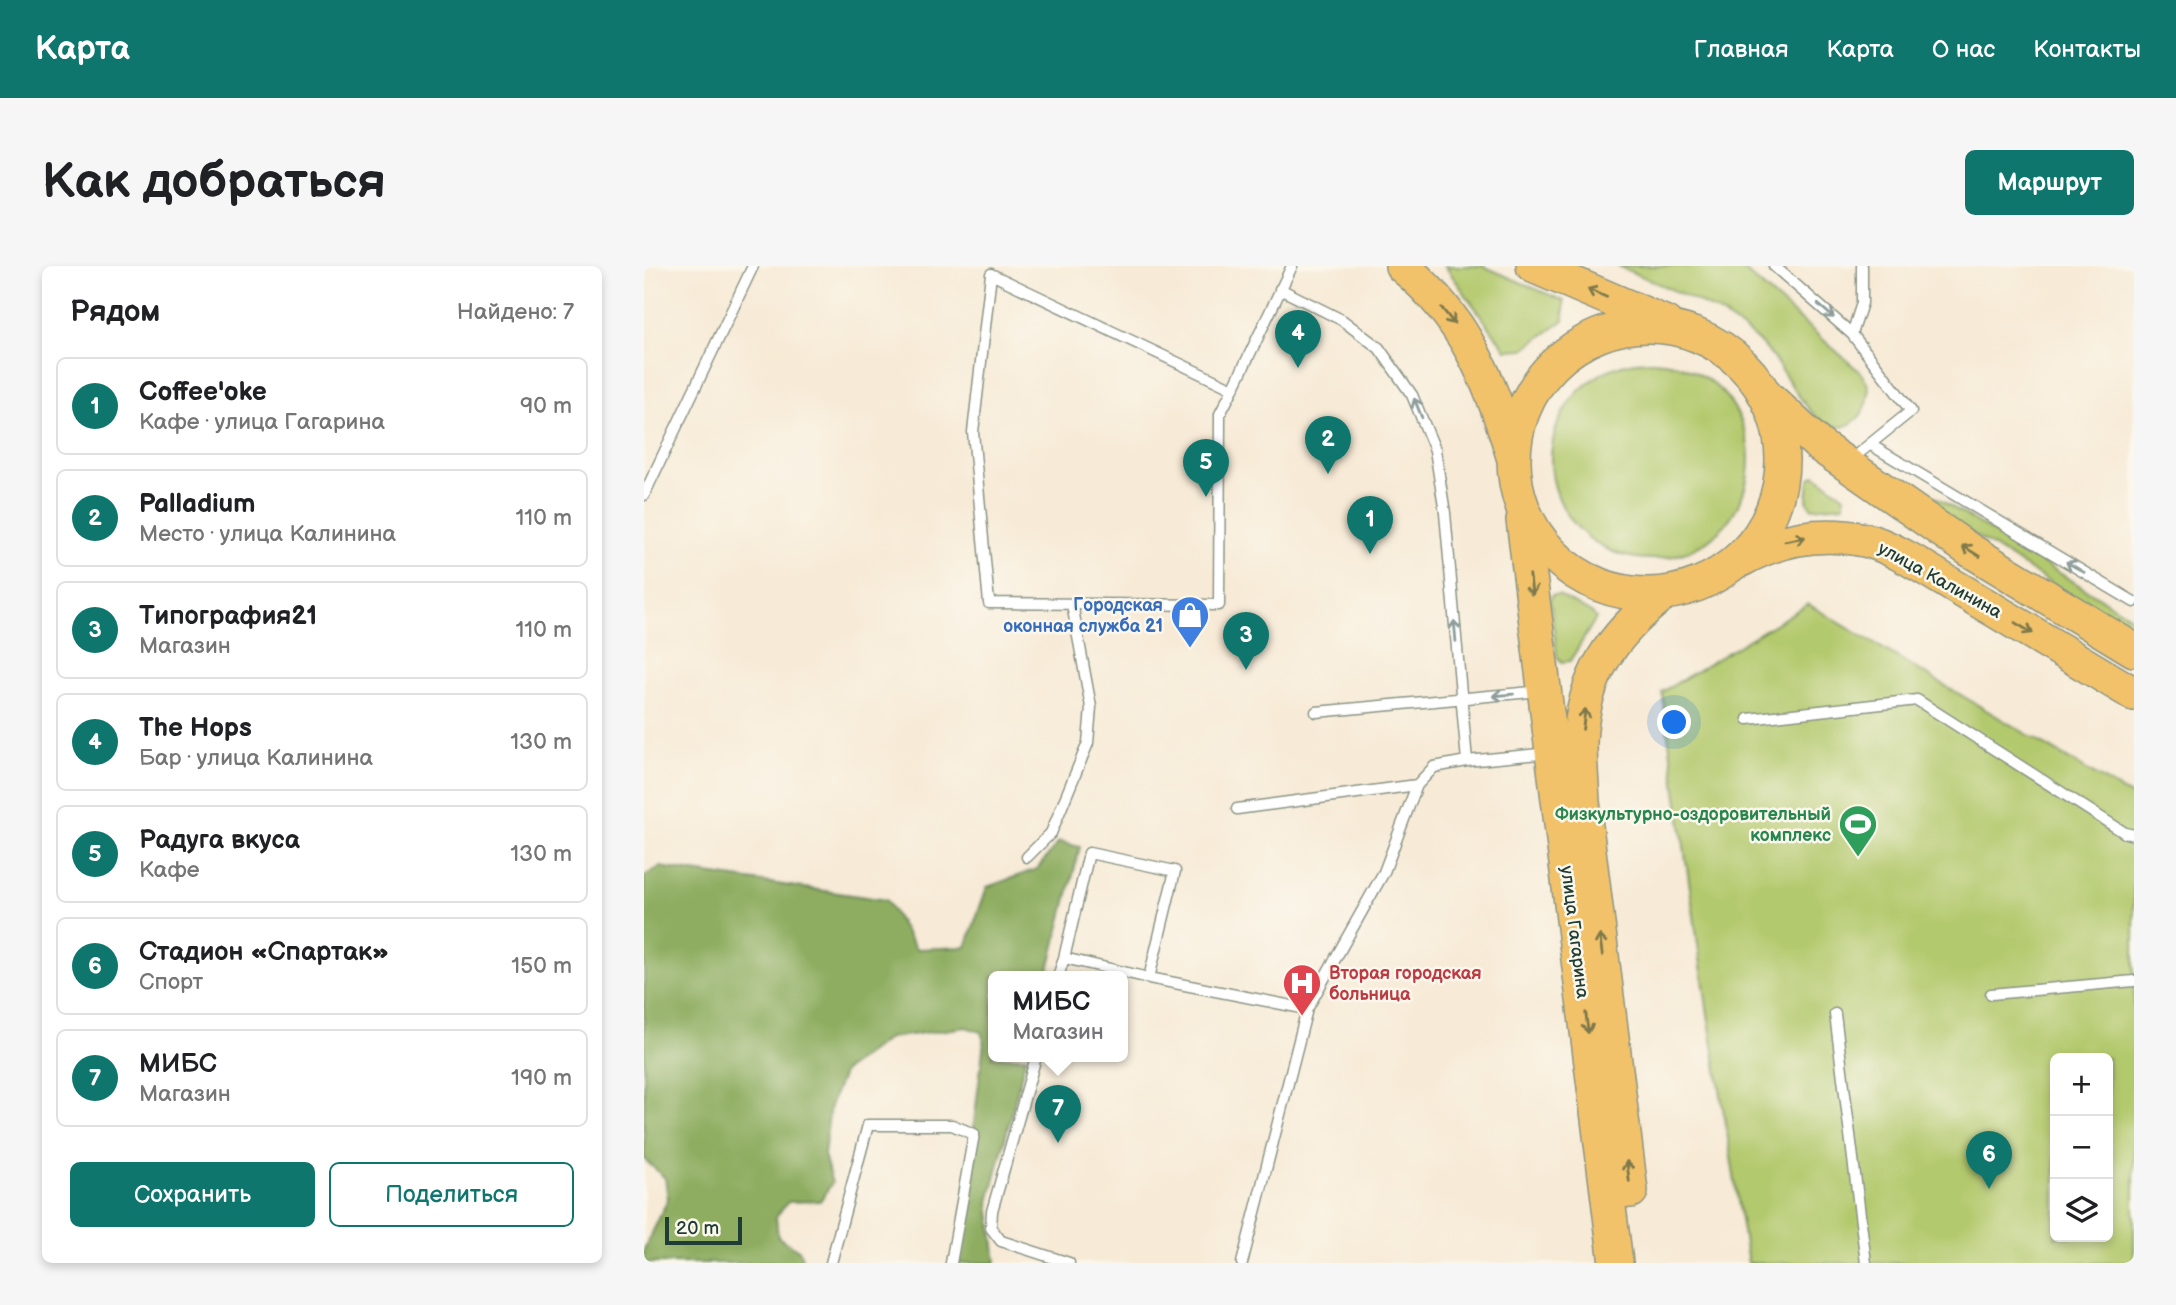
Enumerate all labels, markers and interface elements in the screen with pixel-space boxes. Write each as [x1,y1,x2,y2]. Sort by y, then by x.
text: Карта [35,29,130,69]
text: Главная [1694,35,1788,64]
text: Карта [1826,35,1894,64]
text: О нас [1932,35,1995,64]
text: Контакты [2033,35,2141,64]
button: Маршрут [1965,150,2134,215]
text: Как добраться [42,153,386,212]
one-way arrow [1587,286,1608,299]
text: Рядом [70,294,160,330]
text: Найдено: 7 [457,298,574,326]
one-way arrow [1817,303,1835,319]
one-way arrow [1441,306,1456,324]
pin: 4 [1275,310,1321,368]
text: Coffee'oke [139,377,267,408]
text: 1 [90,392,100,420]
text: 90 m [520,392,572,420]
one-way arrow [1410,397,1423,419]
text: Кафе · улица Гагарина [139,408,385,436]
pin: 2 [1305,416,1351,474]
pin: 5 [1183,439,1229,497]
text: Palladium [139,489,255,520]
pin: 1 [1347,496,1393,554]
text: 2 [88,504,102,532]
text: 110 m [515,504,572,532]
text: Место · улица Калинина [139,520,396,548]
one-way arrow [1783,532,1806,546]
street label: улица Калинина [1874,538,2006,623]
one-way arrow [1962,543,1981,558]
one-way arrow [2066,559,2086,573]
one-way arrow [1525,573,1538,596]
shop icon: Городская оконная служба 21 [1169,594,1211,649]
place label: Городская оконная служба 21 [1003,595,1163,637]
text: Типография21 [139,601,317,632]
pin: 3 [1223,612,1269,670]
text: 3 [88,616,102,644]
text: 110 m [515,616,572,644]
one-way arrow [1448,620,1461,642]
one-way arrow [2013,621,2033,635]
text: Магазин [139,632,231,660]
one-way arrow [1492,688,1515,701]
your location [1657,705,1691,739]
one-way arrow [1577,708,1590,731]
text: The Hops [139,713,252,744]
text: 4 [88,728,102,756]
text: 130 m [510,728,572,756]
text: Бар · улица Калинина [139,744,373,772]
sports icon: Физкультурно-оздоровительный комплекс [1837,803,1879,858]
place label: Физкультурно-оздоровительный комплекс [1555,804,1831,846]
text: Радуга вкуса [139,825,300,856]
text: 5 [88,840,102,868]
text: 130 m [510,840,572,868]
text: Кафе [139,856,200,884]
street label: улица Гагарина [1556,865,1593,1000]
one-way arrow [1594,934,1607,957]
text: Стадион «Спартак» [139,937,389,968]
text: 6 [88,952,102,980]
text: 150 m [511,952,572,980]
hospital icon: Вторая городская больница [1281,962,1323,1017]
place label: Вторая городская больница [1329,963,1482,1005]
text: Спорт [139,968,203,996]
popup [988,971,1128,1062]
text: МИБС [1012,987,1090,1018]
one-way arrow [1580,1011,1593,1034]
text: Магазин [1012,1018,1104,1046]
text: МИБС [139,1049,217,1080]
map controls [2050,1053,2113,1242]
button: + [2050,1053,2113,1116]
text: 7 [89,1064,101,1092]
text: 190 m [511,1064,572,1092]
text: Магазин [139,1080,231,1108]
pin: 7 [1035,1085,1081,1143]
button: − [2050,1116,2113,1179]
pin: 6 [1966,1131,2012,1189]
one-way arrow [1622,1160,1635,1183]
button: Сохранить [70,1162,315,1227]
button: Поделиться [329,1162,574,1227]
button: layers [2050,1179,2113,1242]
scale bar [665,1214,742,1246]
text: 20 m [676,1217,719,1240]

